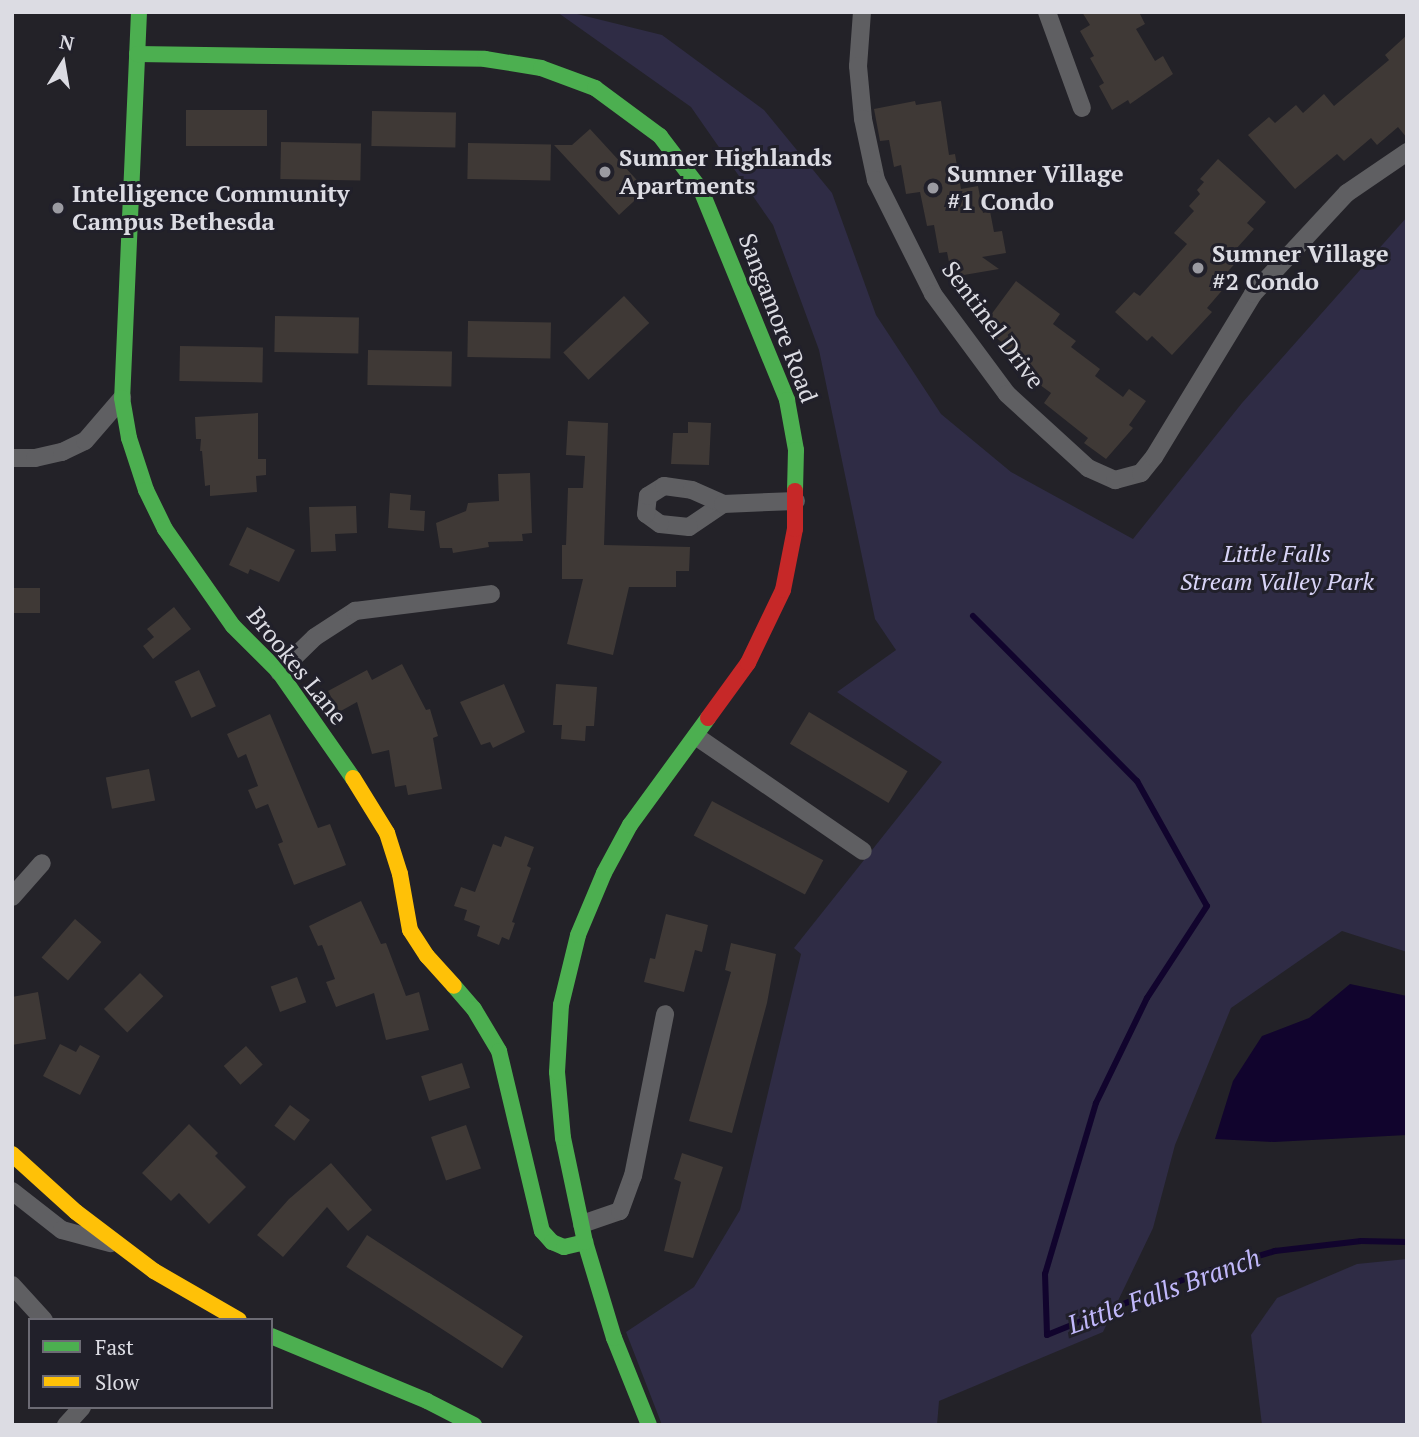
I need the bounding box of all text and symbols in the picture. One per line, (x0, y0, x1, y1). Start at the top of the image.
north arrow (28, 28, 98, 98)
text: N (58, 28, 77, 56)
place label: Sumner Highlands Apartments (619, 144, 832, 200)
place label: Sumner Village #1 Condo (947, 160, 1124, 216)
marker: Sumner Highlands Apartments (597, 164, 613, 180)
place label: Intelligence Community Campus Bethesda (72, 180, 349, 236)
marker: Sumner Village #1 Condo (925, 180, 941, 196)
marker: Intelligence Community Campus Bethesda (50, 200, 66, 216)
street label: Sangamore Road (733, 229, 823, 407)
place label: Sumner Village #2 Condo (1212, 240, 1389, 296)
street label: Sentinel Drive (936, 256, 1050, 394)
marker: Sumner Village #2 Condo (1190, 260, 1206, 276)
park label: Little Falls Stream Valley Park (1180, 540, 1374, 596)
street label: Brookes Lane (241, 602, 353, 730)
water label: Little Falls Branch (1063, 1242, 1265, 1340)
legend (28, 1318, 273, 1409)
text: Fast (95, 1333, 134, 1361)
text: Slow (95, 1368, 139, 1396)

